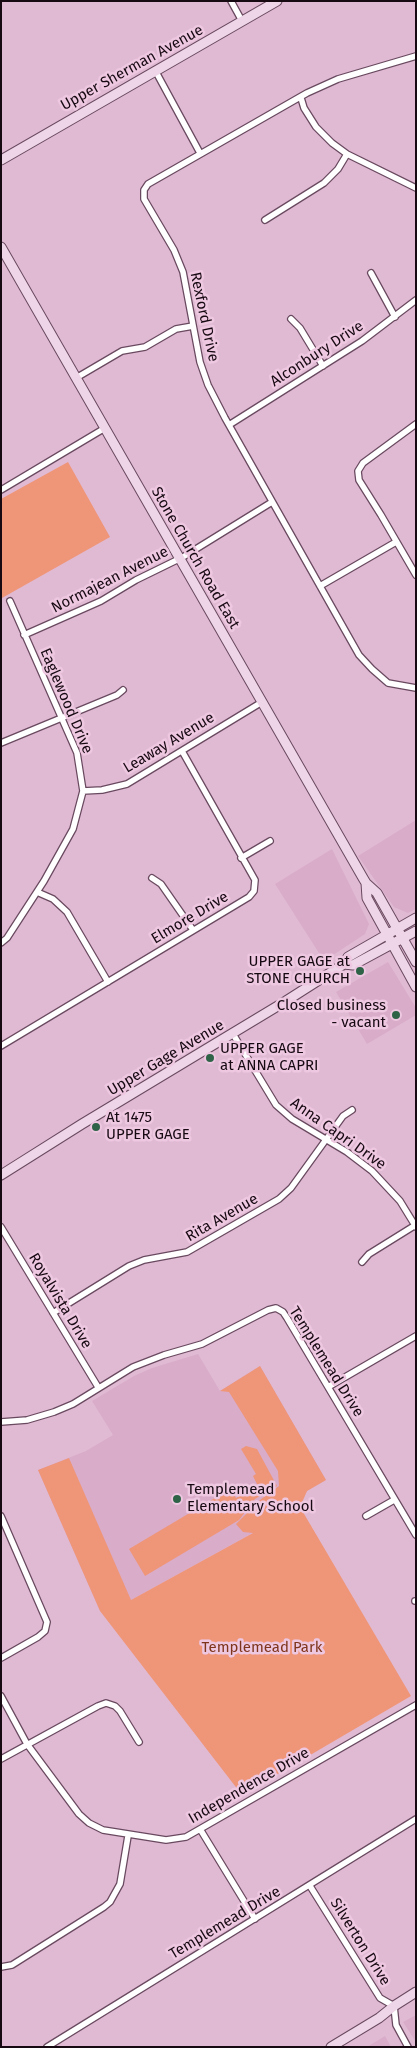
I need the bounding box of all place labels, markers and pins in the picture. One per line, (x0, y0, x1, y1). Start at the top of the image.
place label: UPPER GAGE at STONE CHURCH (246, 953, 350, 988)
marker: UPPER GAGE at STONE CHURCH (354, 965, 366, 977)
place label: Closed business - vacant (277, 997, 386, 1032)
marker: Closed business - vacant (390, 1009, 402, 1021)
place label: UPPER GAGE at ANNA CAPRI (220, 1040, 318, 1075)
marker: UPPER GAGE at ANNA CAPRI (204, 1052, 216, 1064)
place label: At 1475 UPPER GAGE (106, 1109, 190, 1144)
marker: At 1475 UPPER GAGE (90, 1121, 102, 1133)
place label: Templemead Elementary School (187, 1481, 314, 1516)
marker: Templemead Elementary School (171, 1493, 183, 1505)

